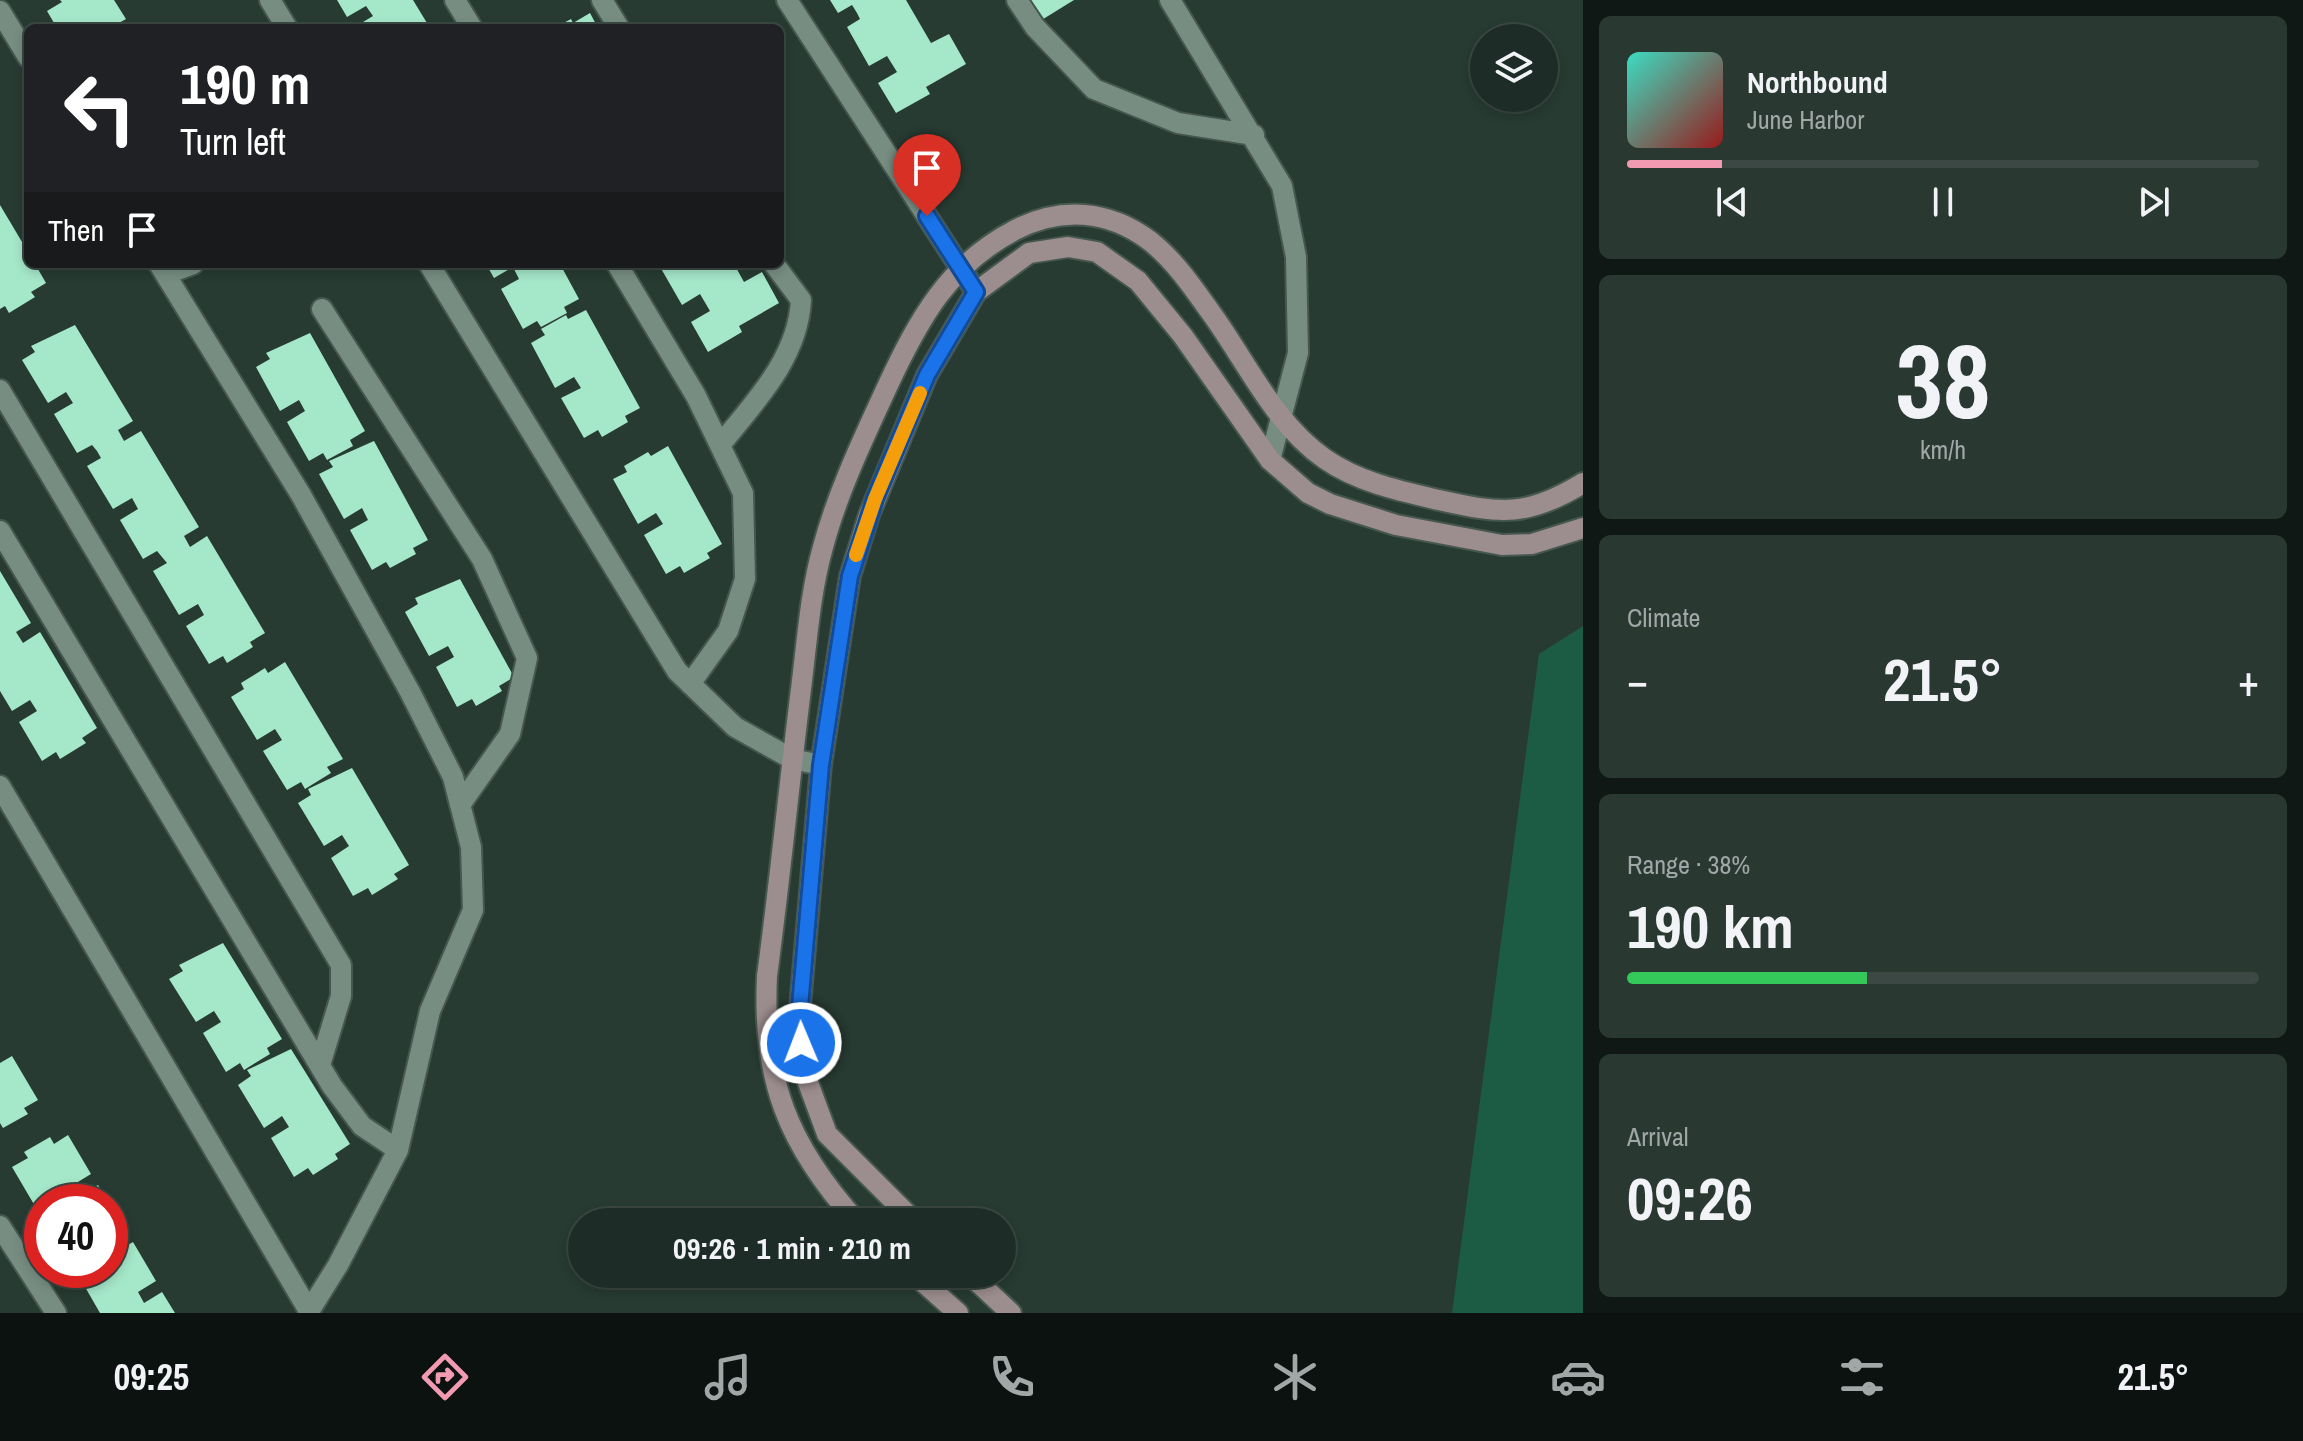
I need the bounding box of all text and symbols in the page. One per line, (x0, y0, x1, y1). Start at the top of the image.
map controls (1470, 24, 1558, 112)
button: layers (1470, 24, 1558, 112)
text: 190 m (180, 46, 310, 121)
icon: left (48, 56, 152, 160)
text: Northbound (1747, 62, 1888, 102)
text: June Harbor (1747, 102, 1864, 137)
text: Turn left (180, 118, 286, 166)
pin (893, 134, 961, 216)
icon: arrive (905, 146, 949, 190)
icon: previous (1710, 180, 1754, 224)
icon: pause (1921, 180, 1965, 224)
icon: next (2132, 180, 2176, 224)
icon: arrive (120, 208, 164, 252)
text: Then (48, 210, 104, 250)
text: 38 (1896, 310, 1990, 450)
text: km/h (1920, 432, 1966, 467)
text: Climate (1627, 600, 1700, 635)
text: 21.5° (1883, 639, 2003, 720)
text: − (1627, 650, 1648, 710)
text: + (2238, 650, 2259, 710)
text: Range · 38% (1627, 847, 1750, 882)
text: 190 km (1627, 886, 1794, 967)
position arrow (759, 1001, 843, 1085)
text: Arrival (1627, 1119, 1689, 1154)
text: 09:26 (1627, 1158, 1753, 1239)
speed limit sign: 40 (24, 1184, 128, 1288)
text: 09:26 · 1 min · 210 m (673, 1228, 911, 1268)
icon: directions (417, 1349, 473, 1405)
icon: music (700, 1349, 756, 1405)
icon: phone (984, 1349, 1040, 1405)
icon: climate (1267, 1349, 1323, 1405)
icon: car (1550, 1349, 1606, 1405)
icon: filters (1834, 1349, 1890, 1405)
text: 09:25 (114, 1353, 189, 1401)
text: 21.5° (2117, 1353, 2189, 1401)

